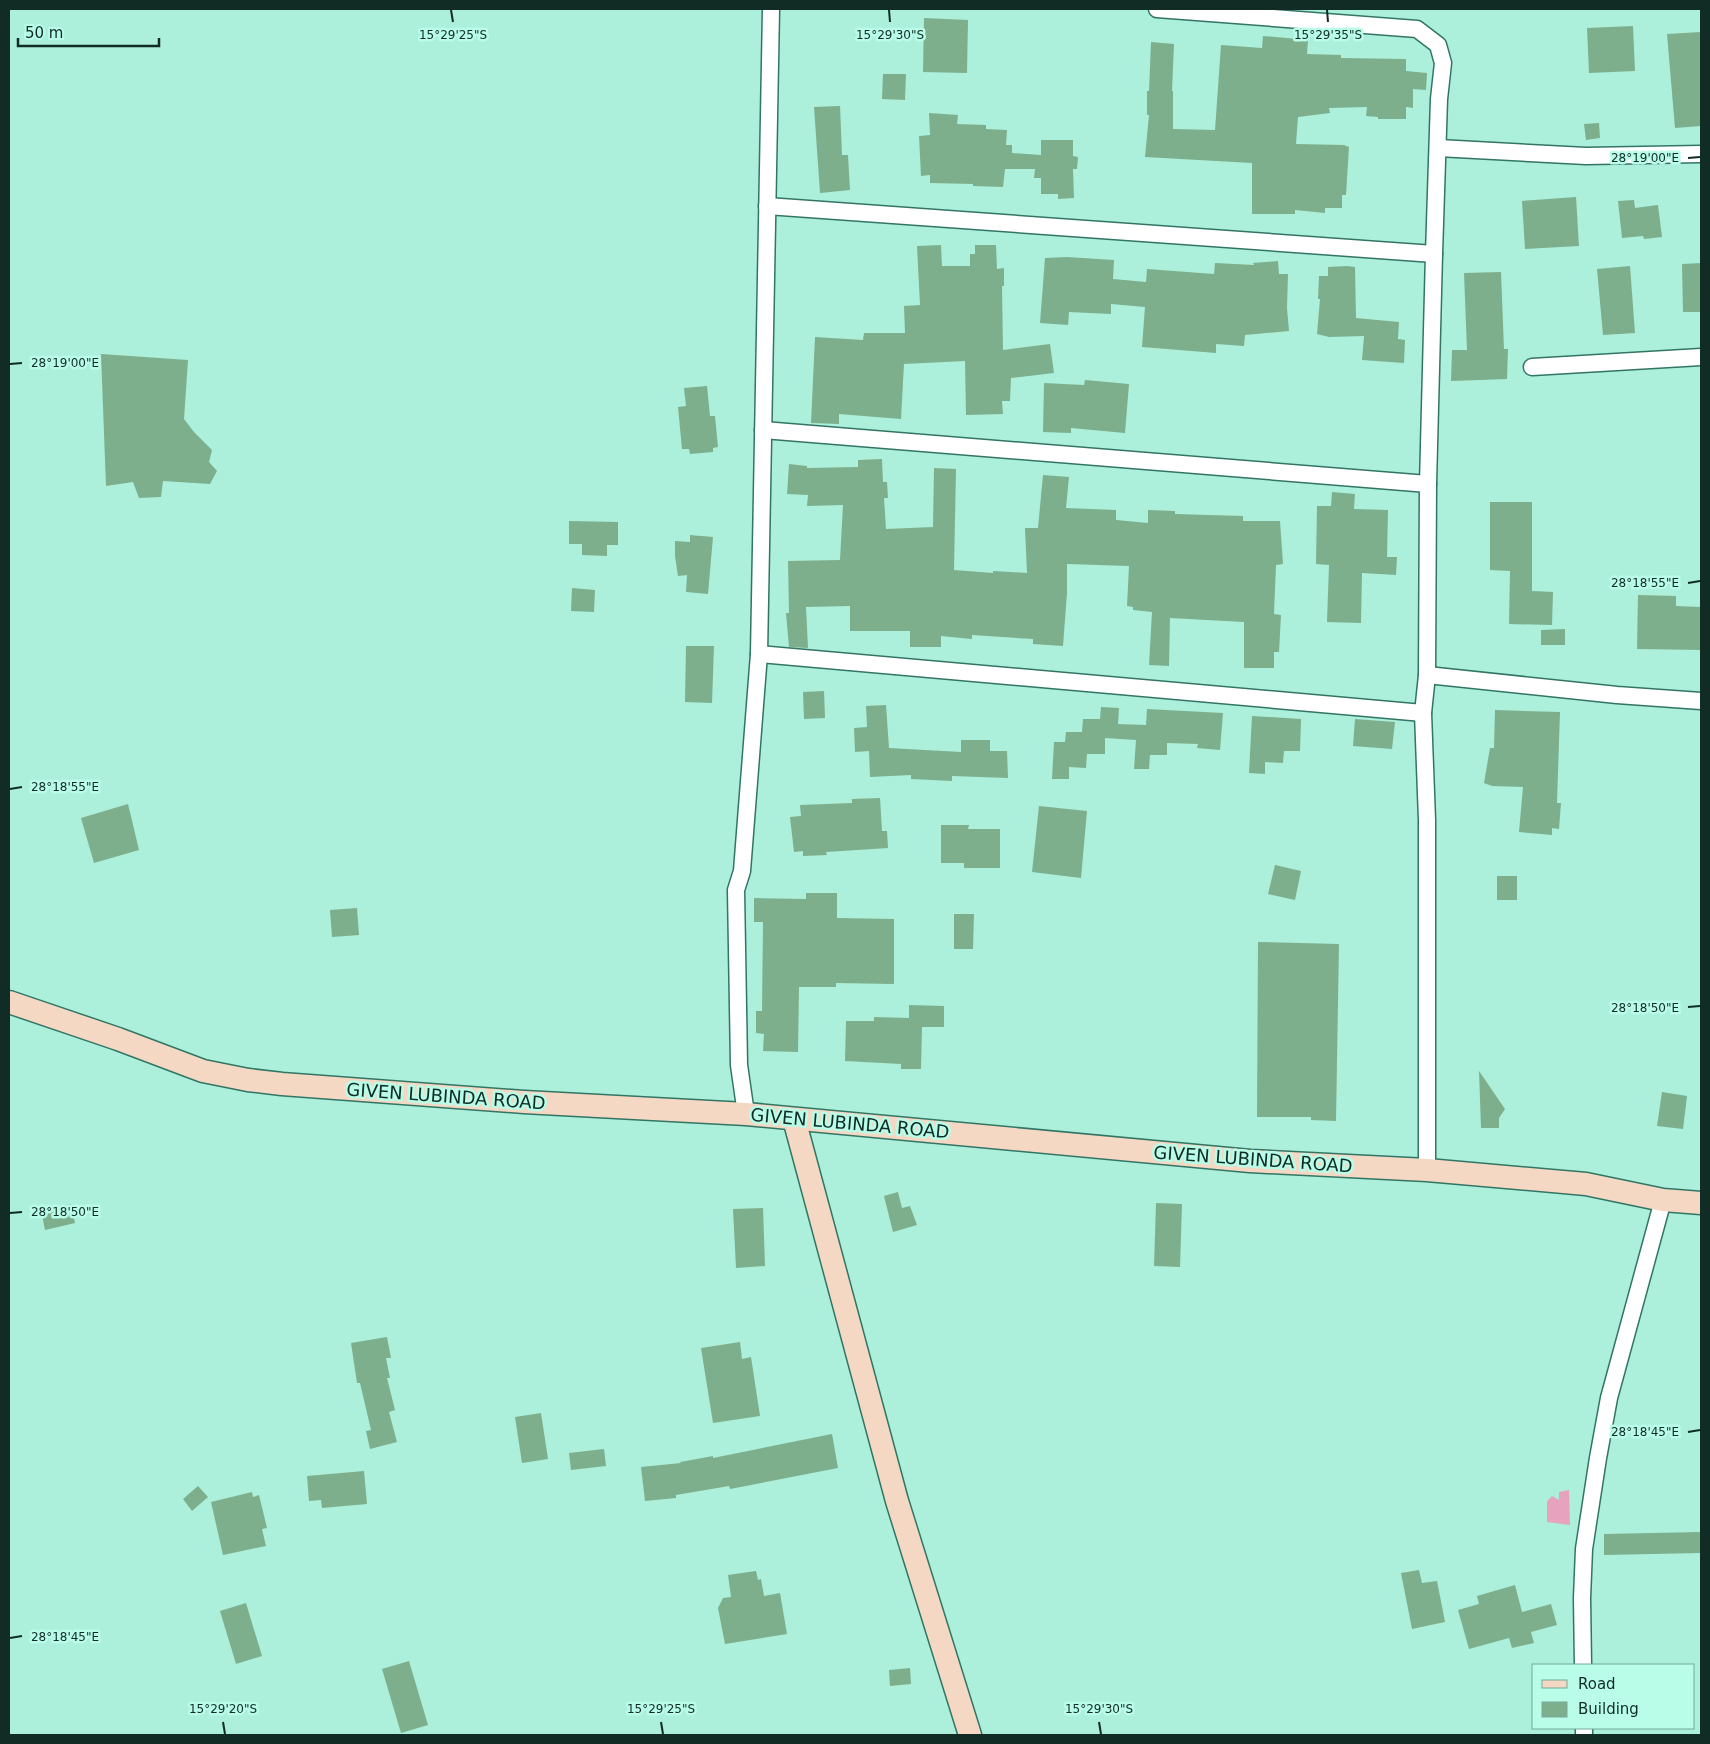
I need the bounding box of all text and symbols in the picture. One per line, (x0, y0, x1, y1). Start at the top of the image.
scale bar (18, 15, 159, 47)
text: 50 m (25, 24, 63, 42)
text: 15°29'25"S (419, 28, 487, 42)
text: 15°29'30"S (856, 28, 924, 42)
text: 15°29'35"S (1294, 28, 1362, 42)
text: 28°19'00"E (1611, 151, 1679, 165)
text: 28°19'00"E (31, 356, 99, 370)
text: 28°18'55"E (1611, 576, 1679, 590)
text: 28°18'55"E (31, 780, 99, 794)
text: 28°18'50"E (1611, 1001, 1679, 1015)
street label: GIVEN LUBINDA ROAD (346, 1079, 546, 1113)
street label: GIVEN LUBINDA ROAD (750, 1104, 950, 1142)
street label: GIVEN LUBINDA ROAD (1153, 1142, 1353, 1176)
text: 28°18'50"E (31, 1205, 99, 1219)
text: 28°18'45"E (1611, 1425, 1679, 1439)
text: 28°18'45"E (31, 1630, 99, 1644)
legend (1532, 1664, 1695, 1729)
text: Road (1578, 1675, 1616, 1693)
text: Building (1578, 1700, 1639, 1718)
text: 15°29'20"S (189, 1702, 257, 1716)
text: 15°29'25"S (627, 1702, 695, 1716)
text: 15°29'30"S (1065, 1702, 1133, 1716)

